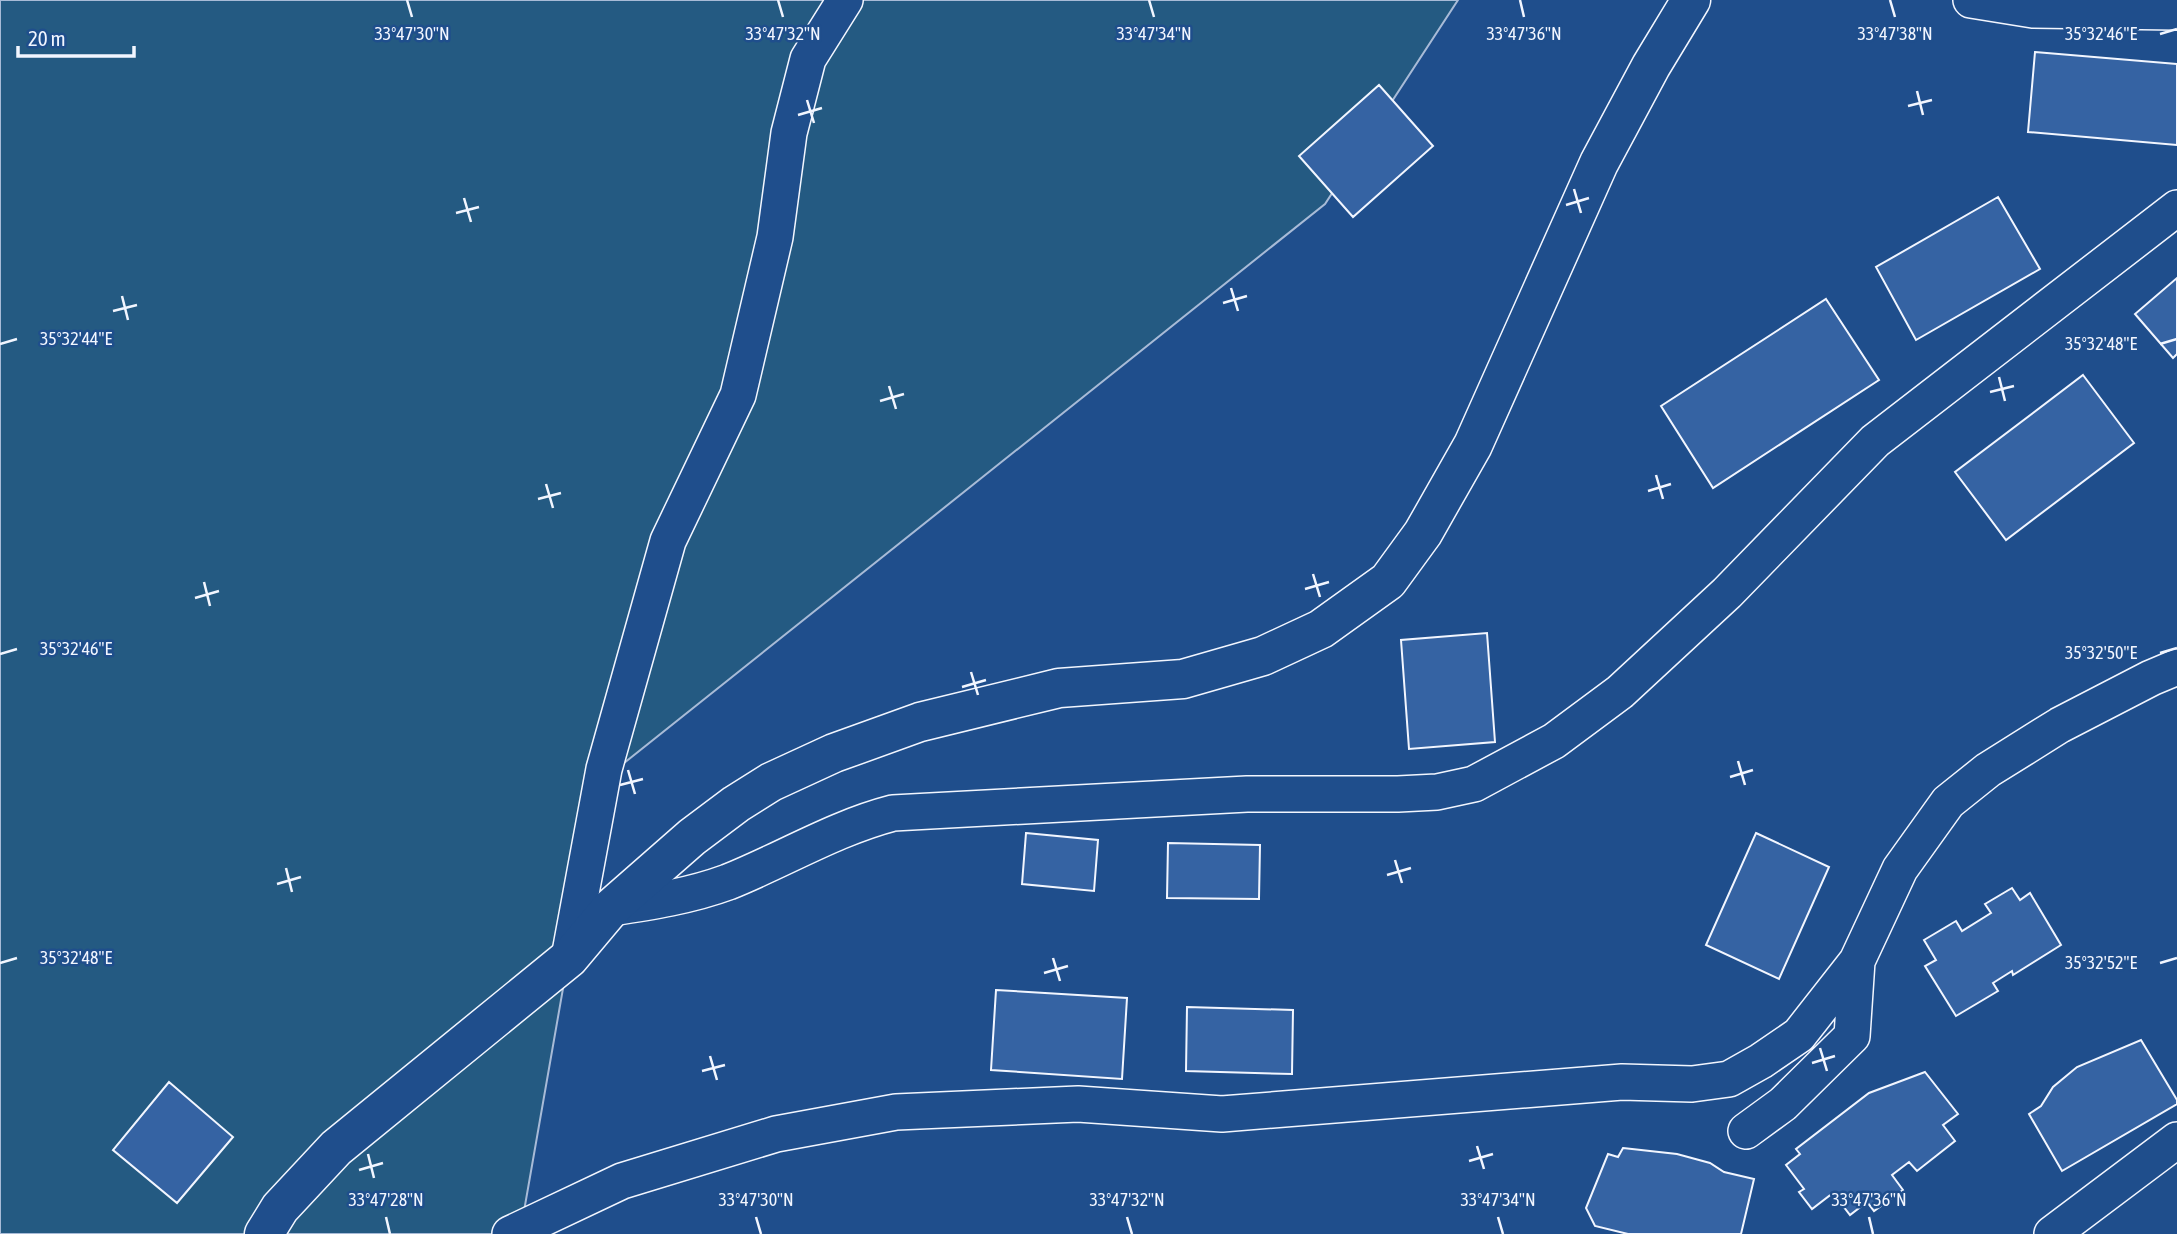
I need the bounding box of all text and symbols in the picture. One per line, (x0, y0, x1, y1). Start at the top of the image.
scale bar (18, 14, 133, 58)
text: 33°47'30"N (374, 23, 450, 44)
text: 33°47'32"N (745, 23, 821, 44)
text: 33°47'34"N (1116, 23, 1192, 44)
text: 33°47'36"N (1486, 23, 1562, 44)
text: 33°47'38"N (1857, 23, 1933, 44)
text: 35°32'46"E (2065, 23, 2137, 44)
text: 20 m (28, 26, 66, 50)
text: 35°32'44"E (40, 328, 112, 349)
text: 35°32'48"E (2065, 333, 2137, 354)
text: 35°32'46"E (40, 638, 112, 659)
text: 35°32'50"E (2065, 642, 2137, 663)
text: 35°32'48"E (40, 947, 112, 968)
text: 35°32'52"E (2065, 952, 2137, 973)
text: 33°47'28"N (348, 1189, 424, 1210)
text: 33°47'30"N (718, 1189, 794, 1210)
text: 33°47'32"N (1089, 1189, 1165, 1210)
text: 33°47'34"N (1460, 1189, 1536, 1210)
text: 33°47'36"N (1831, 1189, 1907, 1210)

